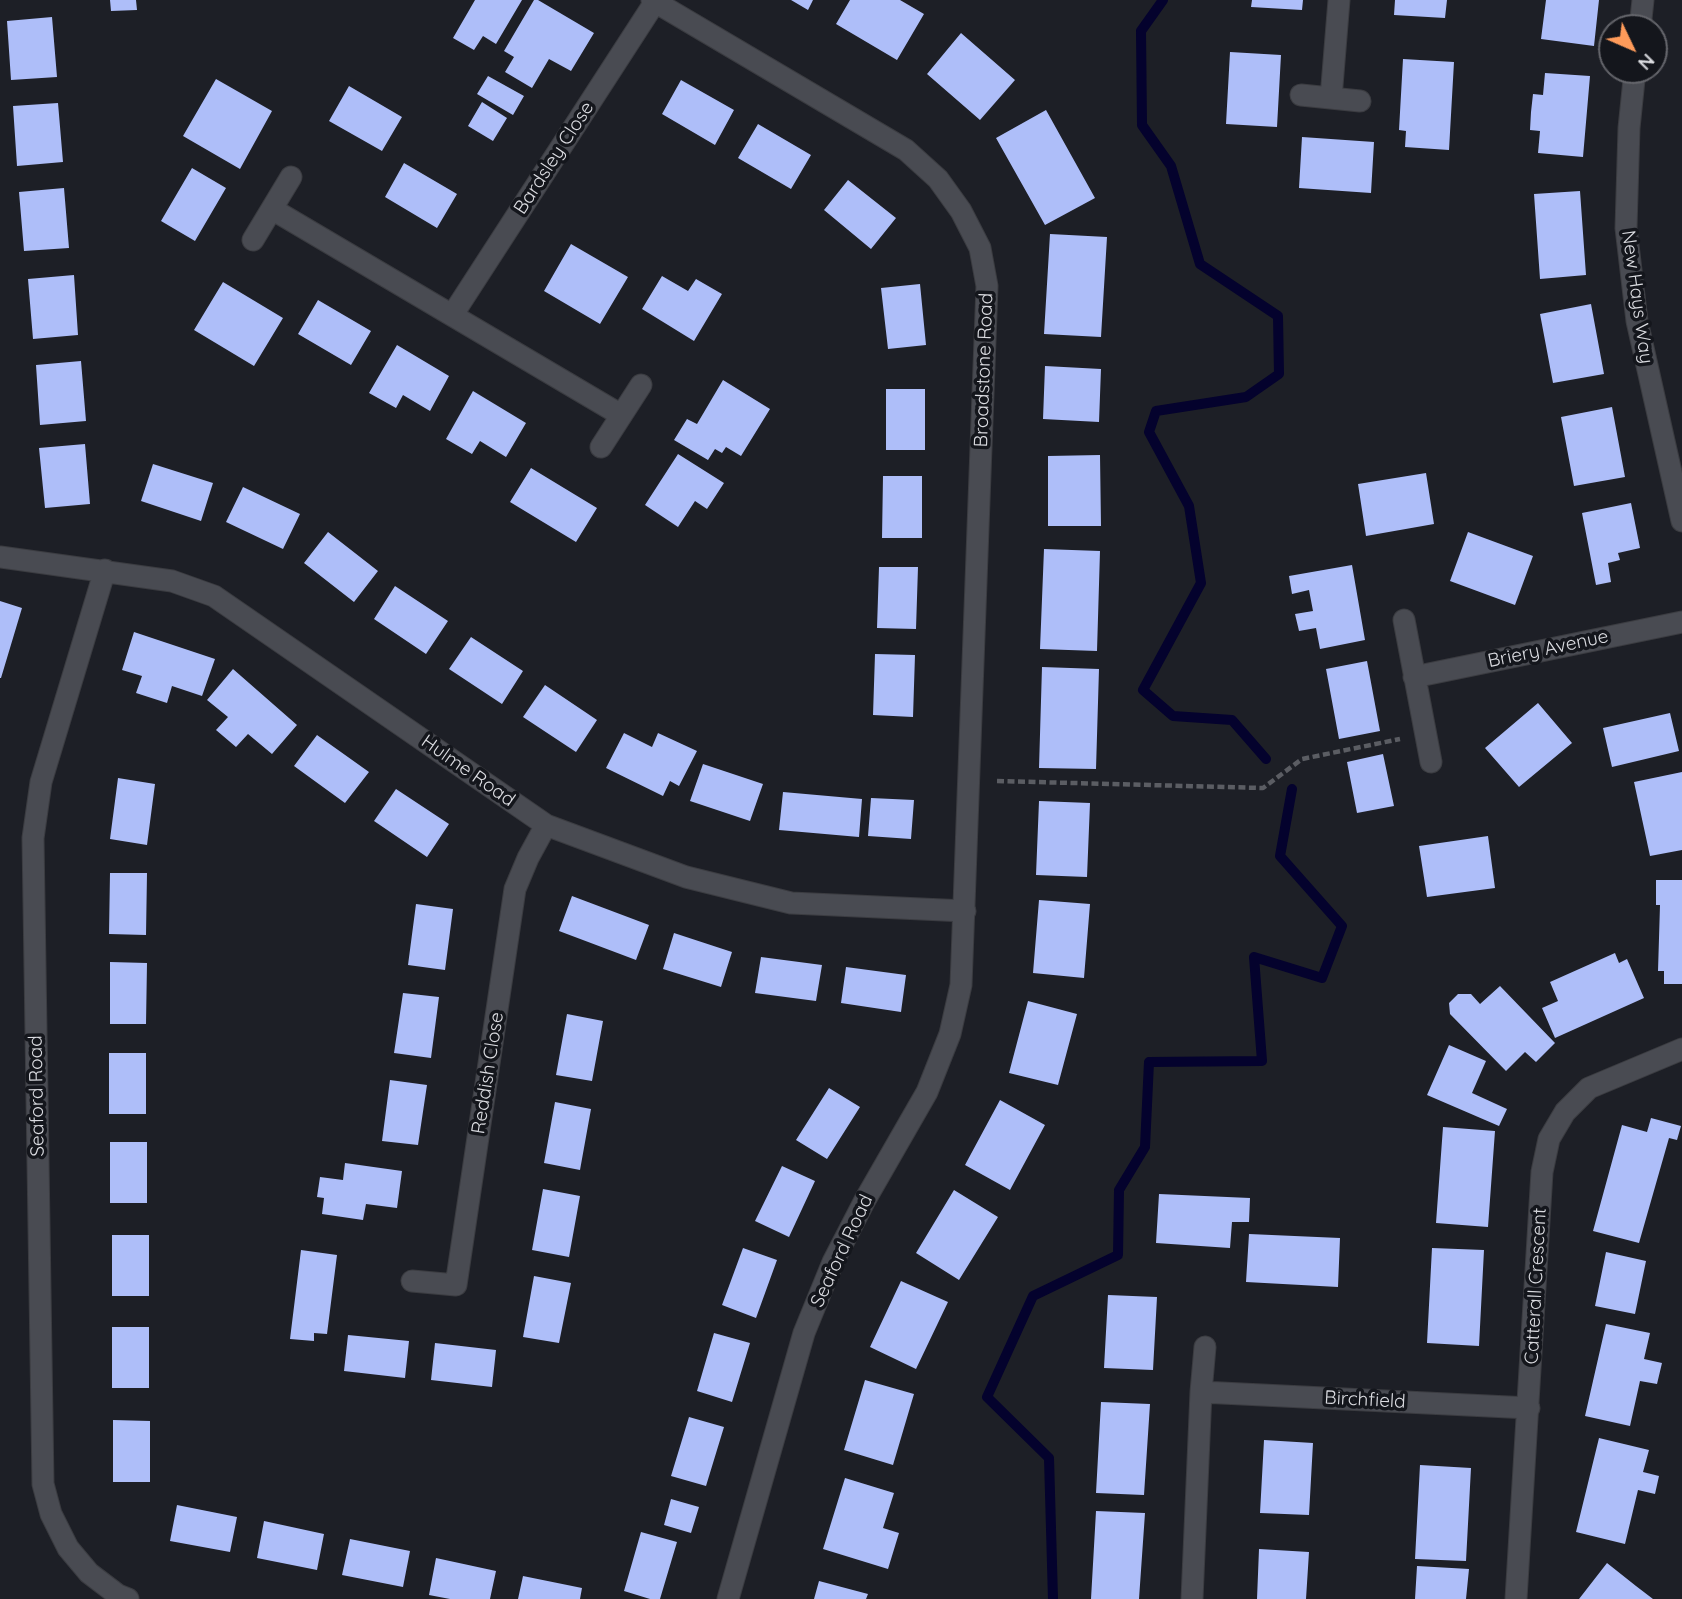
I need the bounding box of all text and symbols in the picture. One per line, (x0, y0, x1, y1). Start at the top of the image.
north arrow (1598, 14, 1668, 84)
text: N (1633, 49, 1660, 76)
street label: Bardsley Close (509, 97, 599, 219)
street label: New Hays Way (1616, 229, 1658, 365)
street label: Broadstone Road (970, 292, 998, 448)
street label: Briery Avenue (1486, 625, 1610, 673)
street label: Hulme Road (417, 730, 519, 812)
street label: Reddish Close (467, 1010, 509, 1136)
street label: Seaford Road (25, 1035, 49, 1157)
street label: Seaford Road (806, 1191, 878, 1311)
street label: Catterall Crescent (1521, 1207, 1551, 1365)
street label: Birchfield (1324, 1386, 1406, 1414)

